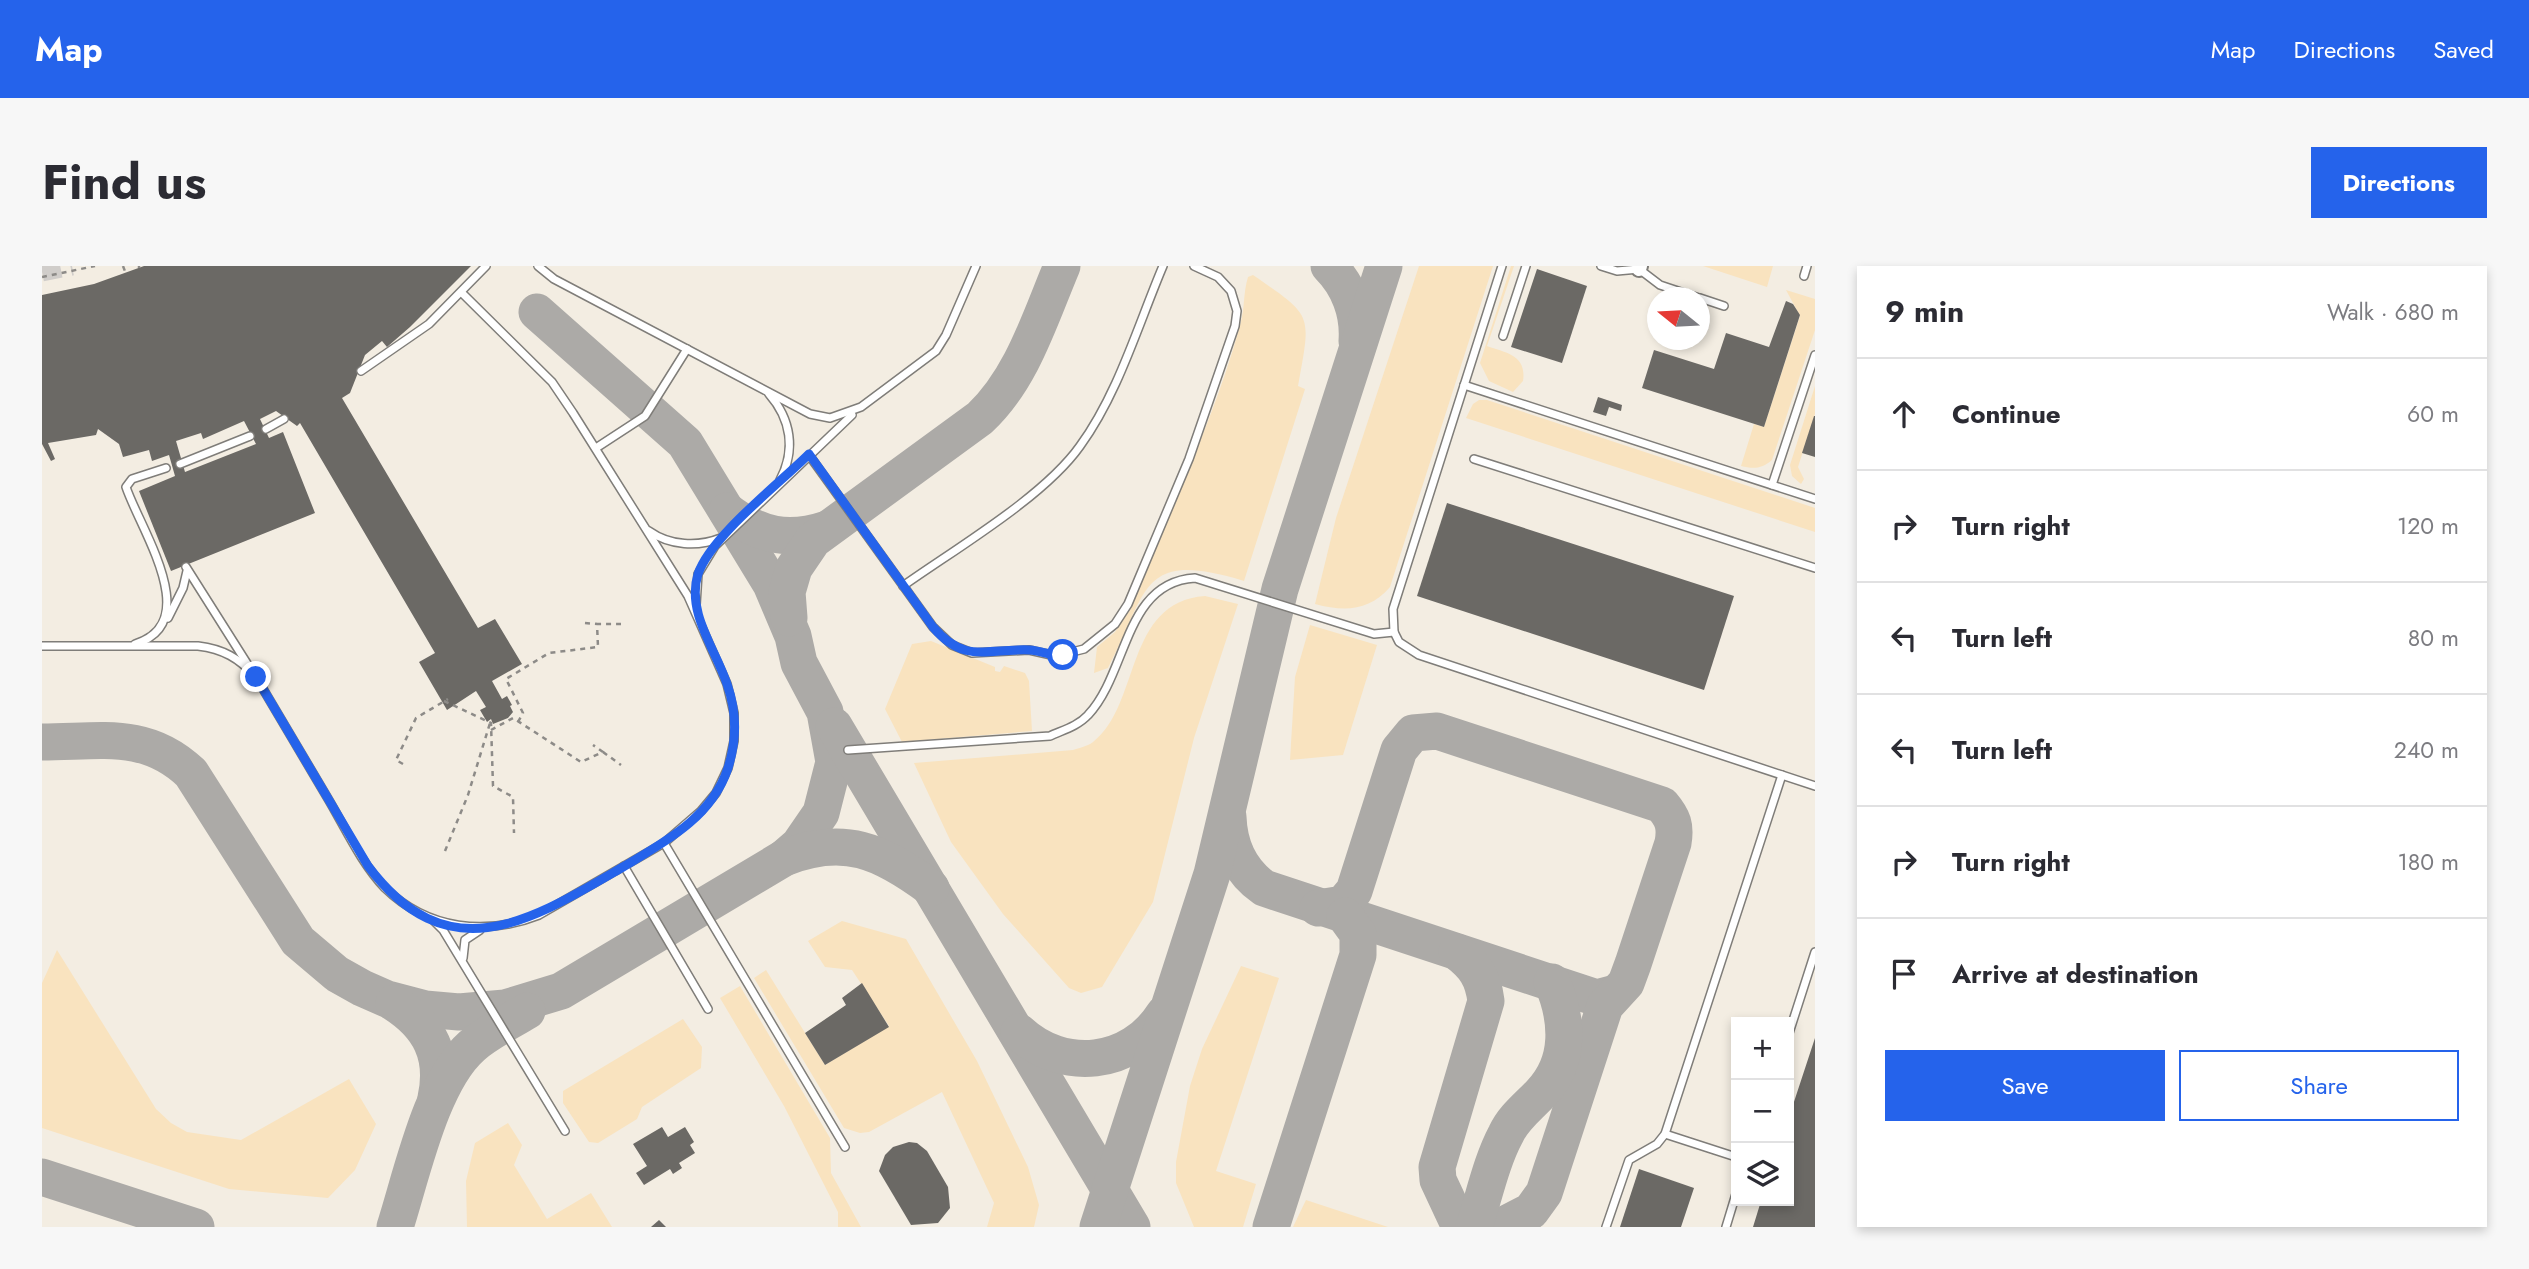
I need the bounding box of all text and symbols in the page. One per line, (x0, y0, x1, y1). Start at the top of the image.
text: Map (35, 26, 103, 73)
text: Map (2211, 32, 2256, 67)
text: Directions (2294, 32, 2395, 67)
text: Saved (2433, 32, 2494, 67)
text: Find us (42, 147, 206, 217)
button: Directions (2311, 147, 2487, 218)
north arrow (1647, 287, 1710, 350)
text: 9 min (1885, 290, 1964, 333)
text: Walk · 680 m (2327, 295, 2459, 329)
icon: ahead (1885, 395, 1923, 433)
text: Continue (1952, 395, 2061, 433)
text: 60 m (2407, 397, 2459, 431)
icon: right (1885, 507, 1923, 545)
text: Turn right (1952, 507, 2070, 545)
text: 120 m (2397, 509, 2459, 543)
icon: left (1885, 619, 1923, 657)
text: Turn left (1952, 619, 2052, 657)
text: 80 m (2408, 621, 2459, 655)
route start (1047, 639, 1078, 670)
route end (240, 661, 271, 692)
icon: left (1885, 731, 1923, 769)
text: Turn left (1952, 731, 2052, 769)
text: 240 m (2394, 733, 2459, 767)
icon: right (1885, 843, 1923, 881)
text: Turn right (1952, 843, 2070, 881)
text: 180 m (2397, 845, 2459, 879)
icon: arrive (1885, 955, 1923, 993)
text: Arrive at destination (1952, 955, 2199, 993)
map controls (1731, 1017, 1794, 1206)
button: + (1731, 1017, 1794, 1080)
button: Save (1885, 1050, 2165, 1121)
button: Share (2179, 1050, 2459, 1121)
button: − (1731, 1080, 1794, 1143)
button: layers (1731, 1143, 1794, 1206)

